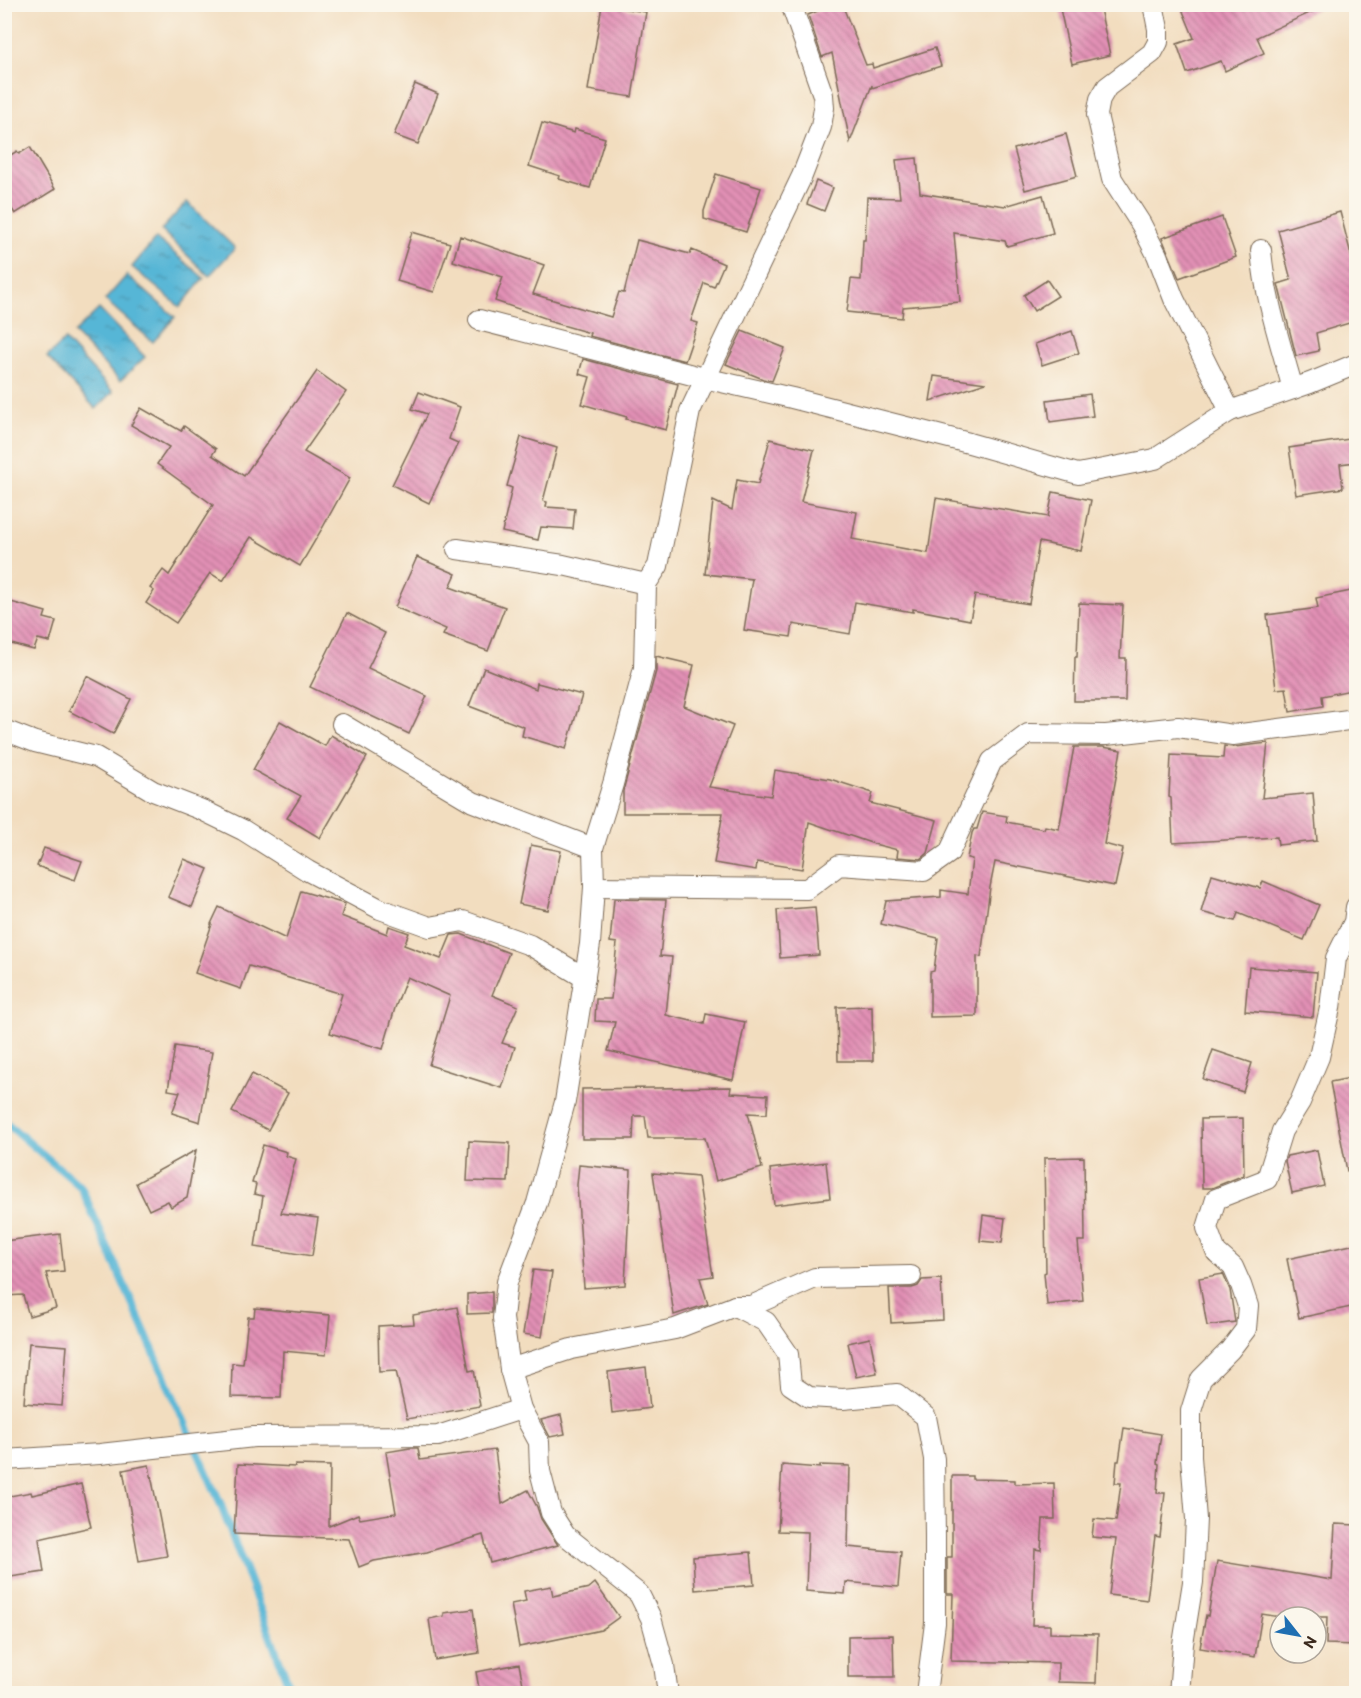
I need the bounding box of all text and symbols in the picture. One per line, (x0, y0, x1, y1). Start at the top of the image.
north arrow (1268, 1605, 1328, 1665)
text: N (1300, 1633, 1321, 1652)

